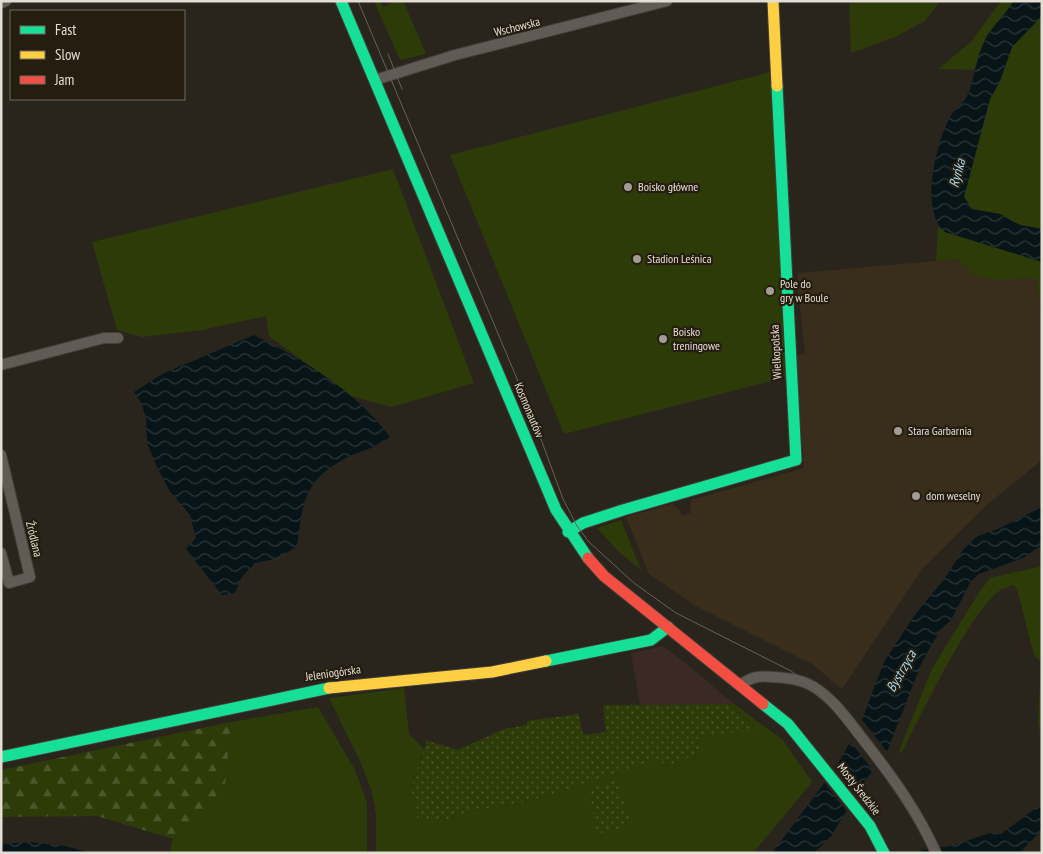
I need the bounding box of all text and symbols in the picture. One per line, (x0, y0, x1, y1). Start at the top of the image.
legend (10, 10, 185, 100)
street label: Wschowska (492, 14, 542, 39)
text: Fast (55, 20, 76, 39)
text: Slow (55, 45, 80, 64)
text: Jam (54, 70, 74, 89)
water label: Ryńka (945, 155, 970, 189)
place label: Boisko główne (638, 179, 698, 194)
marker: Boisko główne (622, 181, 634, 193)
place label: Stadion Leśnica (647, 251, 712, 266)
marker: Stadion Leśnica (631, 253, 643, 265)
place label: Pole do gry w Boule (780, 276, 828, 305)
marker: Pole do gry w Boule (764, 285, 776, 297)
place label: Boisko treningowe (673, 324, 720, 353)
street label: Wielkopolska (767, 324, 784, 380)
marker: Boisko treningowe (657, 333, 669, 345)
street label: Kosmonautów (511, 380, 548, 440)
place label: Stara Garbarnia (908, 423, 972, 438)
marker: Stara Garbarnia (892, 425, 904, 437)
place label: dom weselny (926, 488, 981, 503)
marker: dom weselny (910, 490, 922, 502)
street label: Źródlana (23, 519, 46, 559)
water label: Bystrzyca (882, 646, 921, 695)
street label: Jeleniogórska (303, 661, 362, 684)
street label: Mosty Średzkie (834, 760, 884, 818)

